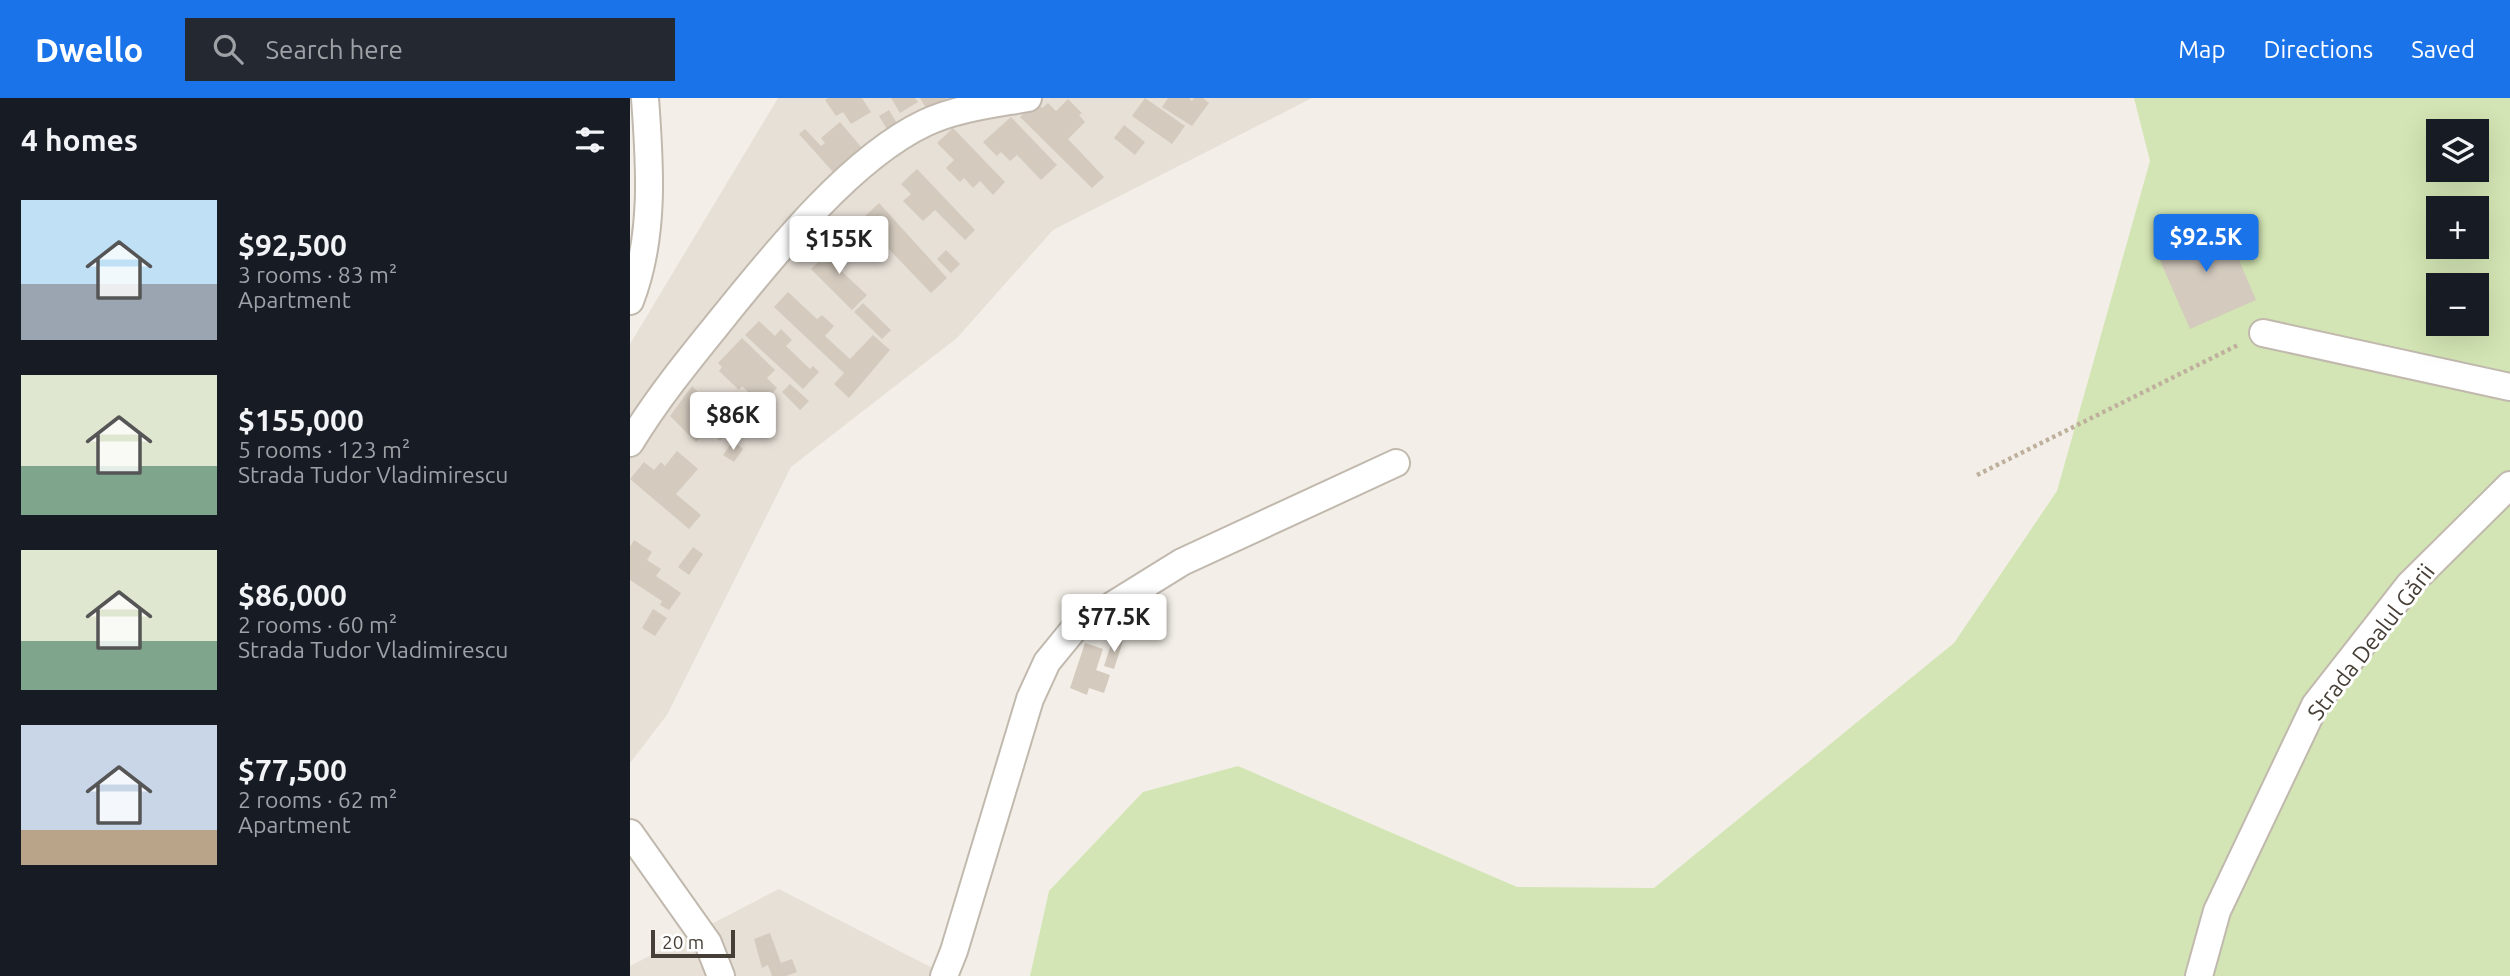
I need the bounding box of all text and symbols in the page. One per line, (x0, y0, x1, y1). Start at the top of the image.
search box (185, 18, 675, 81)
icon: search (209, 30, 247, 68)
text: Dwello (35, 31, 143, 68)
text: Search here (265, 35, 403, 64)
text: Map (2178, 36, 2225, 63)
text: Directions (2263, 36, 2373, 63)
text: Saved (2411, 36, 2475, 63)
map controls (2426, 119, 2489, 336)
button: layers (2426, 119, 2489, 182)
icon: filters (571, 121, 609, 159)
text: 4 homes (21, 123, 138, 157)
button: + (2426, 196, 2489, 259)
pin: $92.5K (2149, 214, 2263, 274)
pin: $155K (790, 216, 888, 276)
text: $92.5K (2170, 224, 2242, 249)
text: $155K (805, 226, 873, 251)
icon: home (77, 228, 161, 312)
text: $92,500 (238, 228, 347, 262)
text: 3 rooms · 83 m² (238, 262, 397, 287)
button: − (2426, 273, 2489, 336)
text: Apartment (238, 287, 351, 312)
pin: $86K (692, 392, 774, 452)
text: $86K (706, 402, 760, 427)
icon: home (77, 403, 161, 487)
text: $155,000 (238, 403, 364, 437)
text: 5 rooms · 123 m² (238, 437, 410, 462)
text: Strada Tudor Vladimirescu (238, 462, 509, 487)
street label: Strada Dealul Gării (2302, 559, 2439, 724)
icon: home (77, 578, 161, 662)
text: $86,000 (238, 578, 347, 612)
pin: $77.5K (1057, 594, 1171, 654)
text: $77.5K (1078, 604, 1150, 629)
text: 2 rooms · 60 m² (238, 612, 397, 637)
text: Strada Tudor Vladimirescu (238, 637, 509, 662)
icon: home (77, 753, 161, 837)
text: $77,500 (238, 753, 347, 787)
text: 2 rooms · 62 m² (238, 787, 397, 812)
text: Apartment (238, 812, 351, 837)
scale bar (651, 927, 735, 959)
text: 20 m (662, 931, 704, 953)

